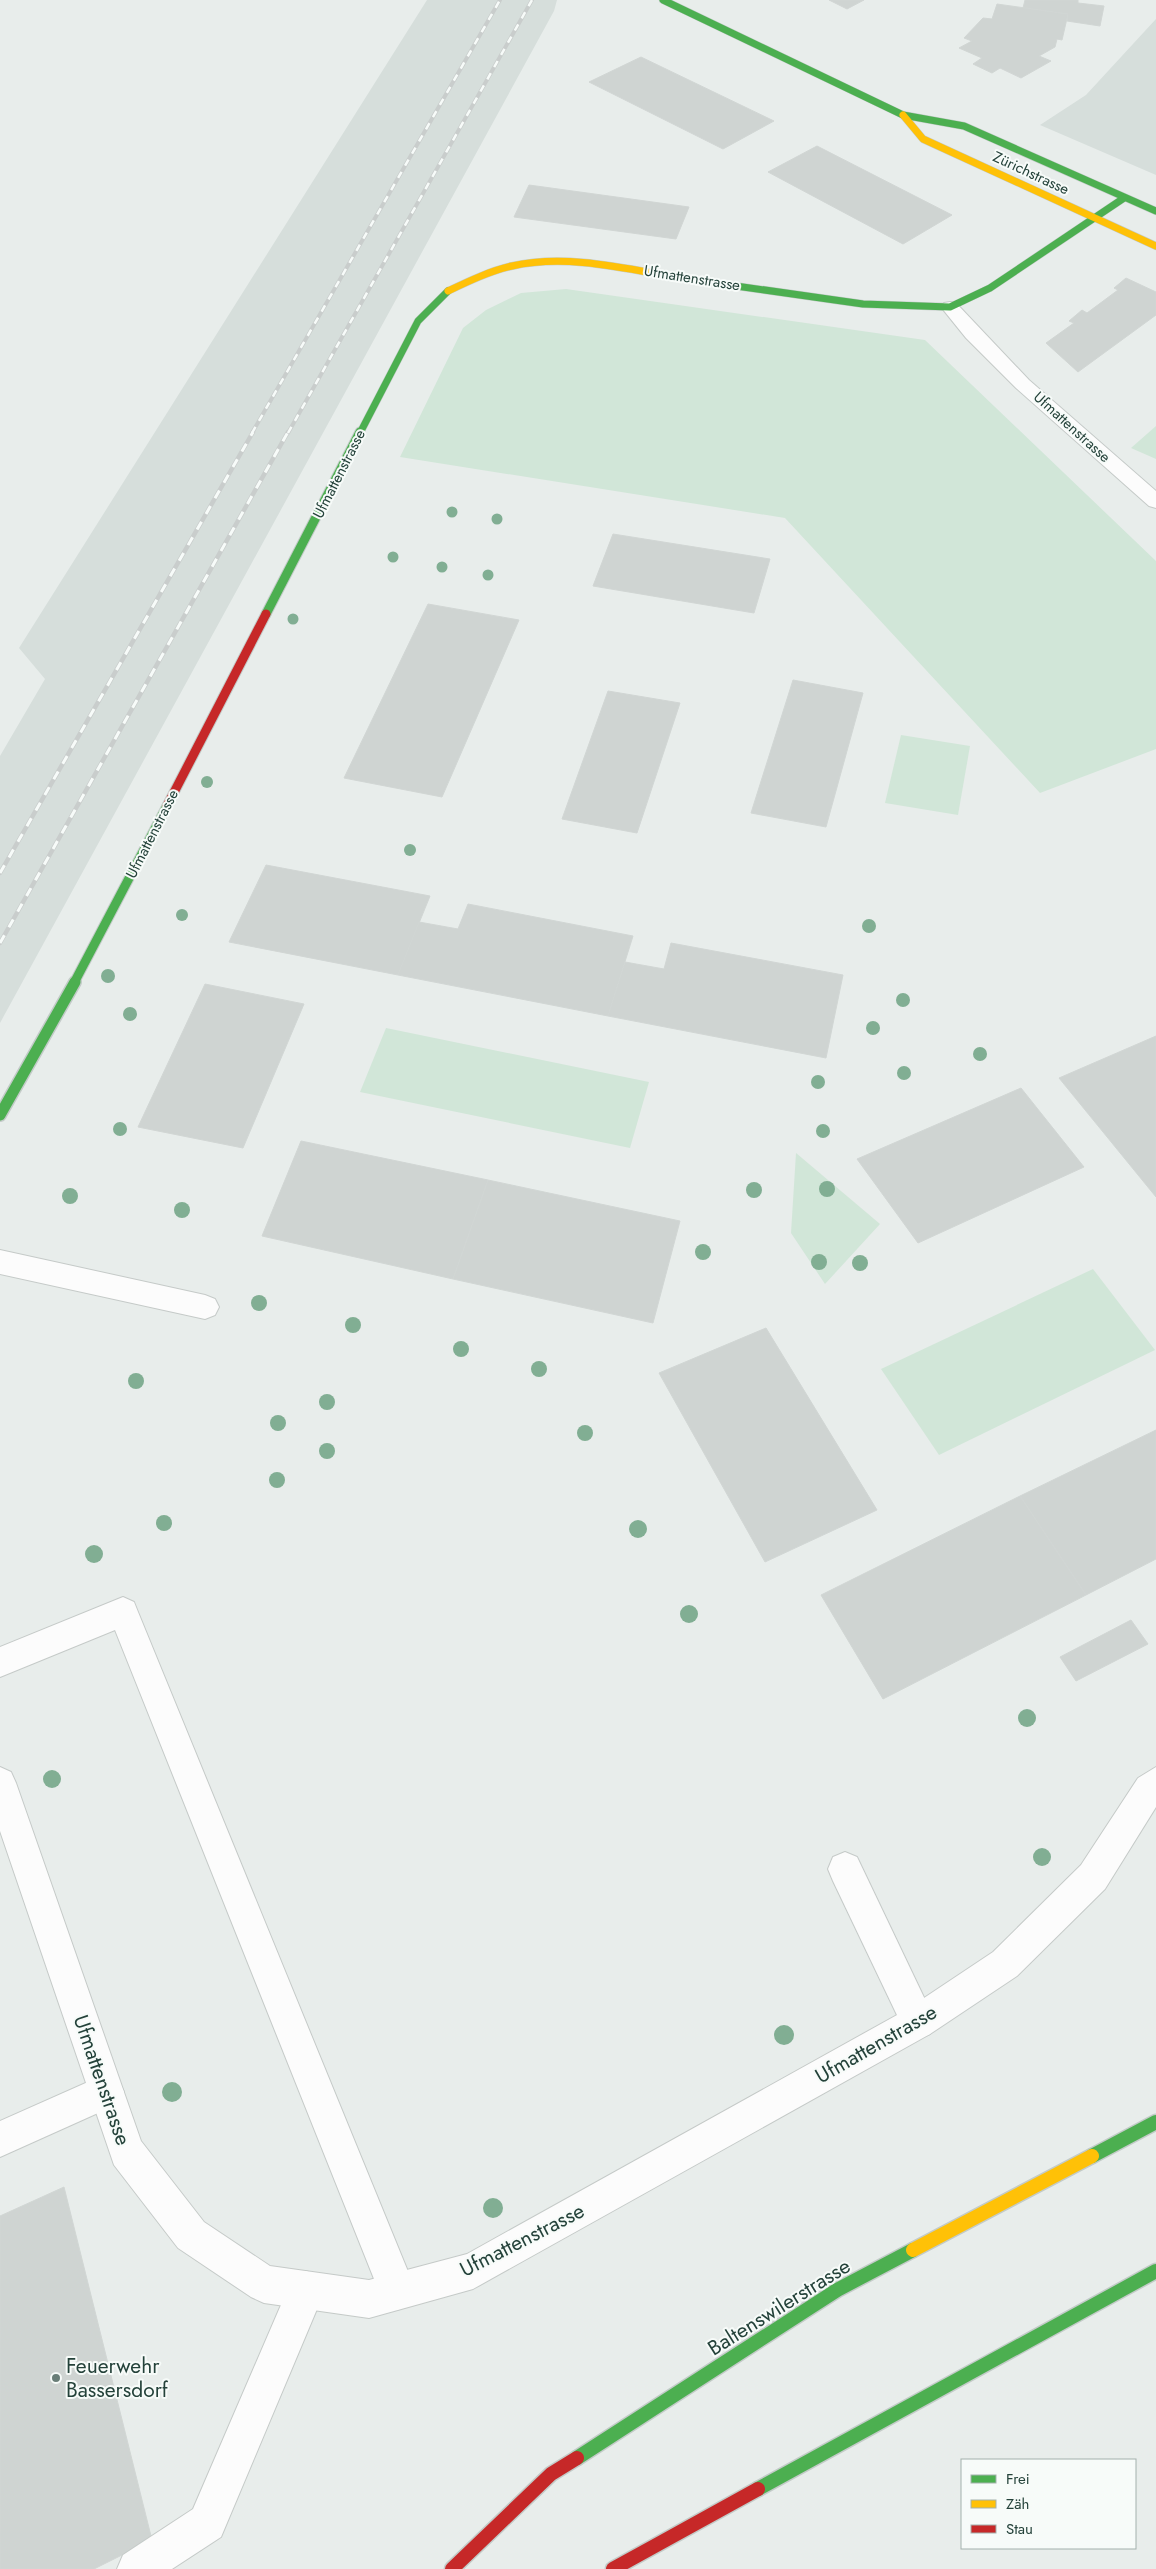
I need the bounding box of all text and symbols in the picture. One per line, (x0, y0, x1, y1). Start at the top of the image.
street label: Zürichstrasse (989, 146, 1073, 200)
street label: Ufmattenstrasse (642, 260, 742, 297)
street label: Ufmattenstrasse (1029, 386, 1116, 468)
street label: Ufmattenstrasse (307, 425, 371, 522)
street label: Ufmattenstrasse (120, 785, 184, 882)
street label: Ufmattenstrasse (810, 1997, 943, 2091)
street label: Ufmattenstrasse (66, 2011, 138, 2149)
street label: Ufmattenstrasse (455, 2196, 590, 2284)
street label: Baltenswilerstrasse (702, 2251, 856, 2363)
place label: Feuerwehr Bassersdorf (66, 2351, 169, 2405)
marker: Feuerwehr Bassersdorf (50, 2372, 62, 2384)
legend (961, 2459, 1136, 2549)
text: Frei (1006, 2468, 1030, 2490)
text: Zäh (1006, 2493, 1029, 2515)
text: Stau (1006, 2518, 1033, 2540)

